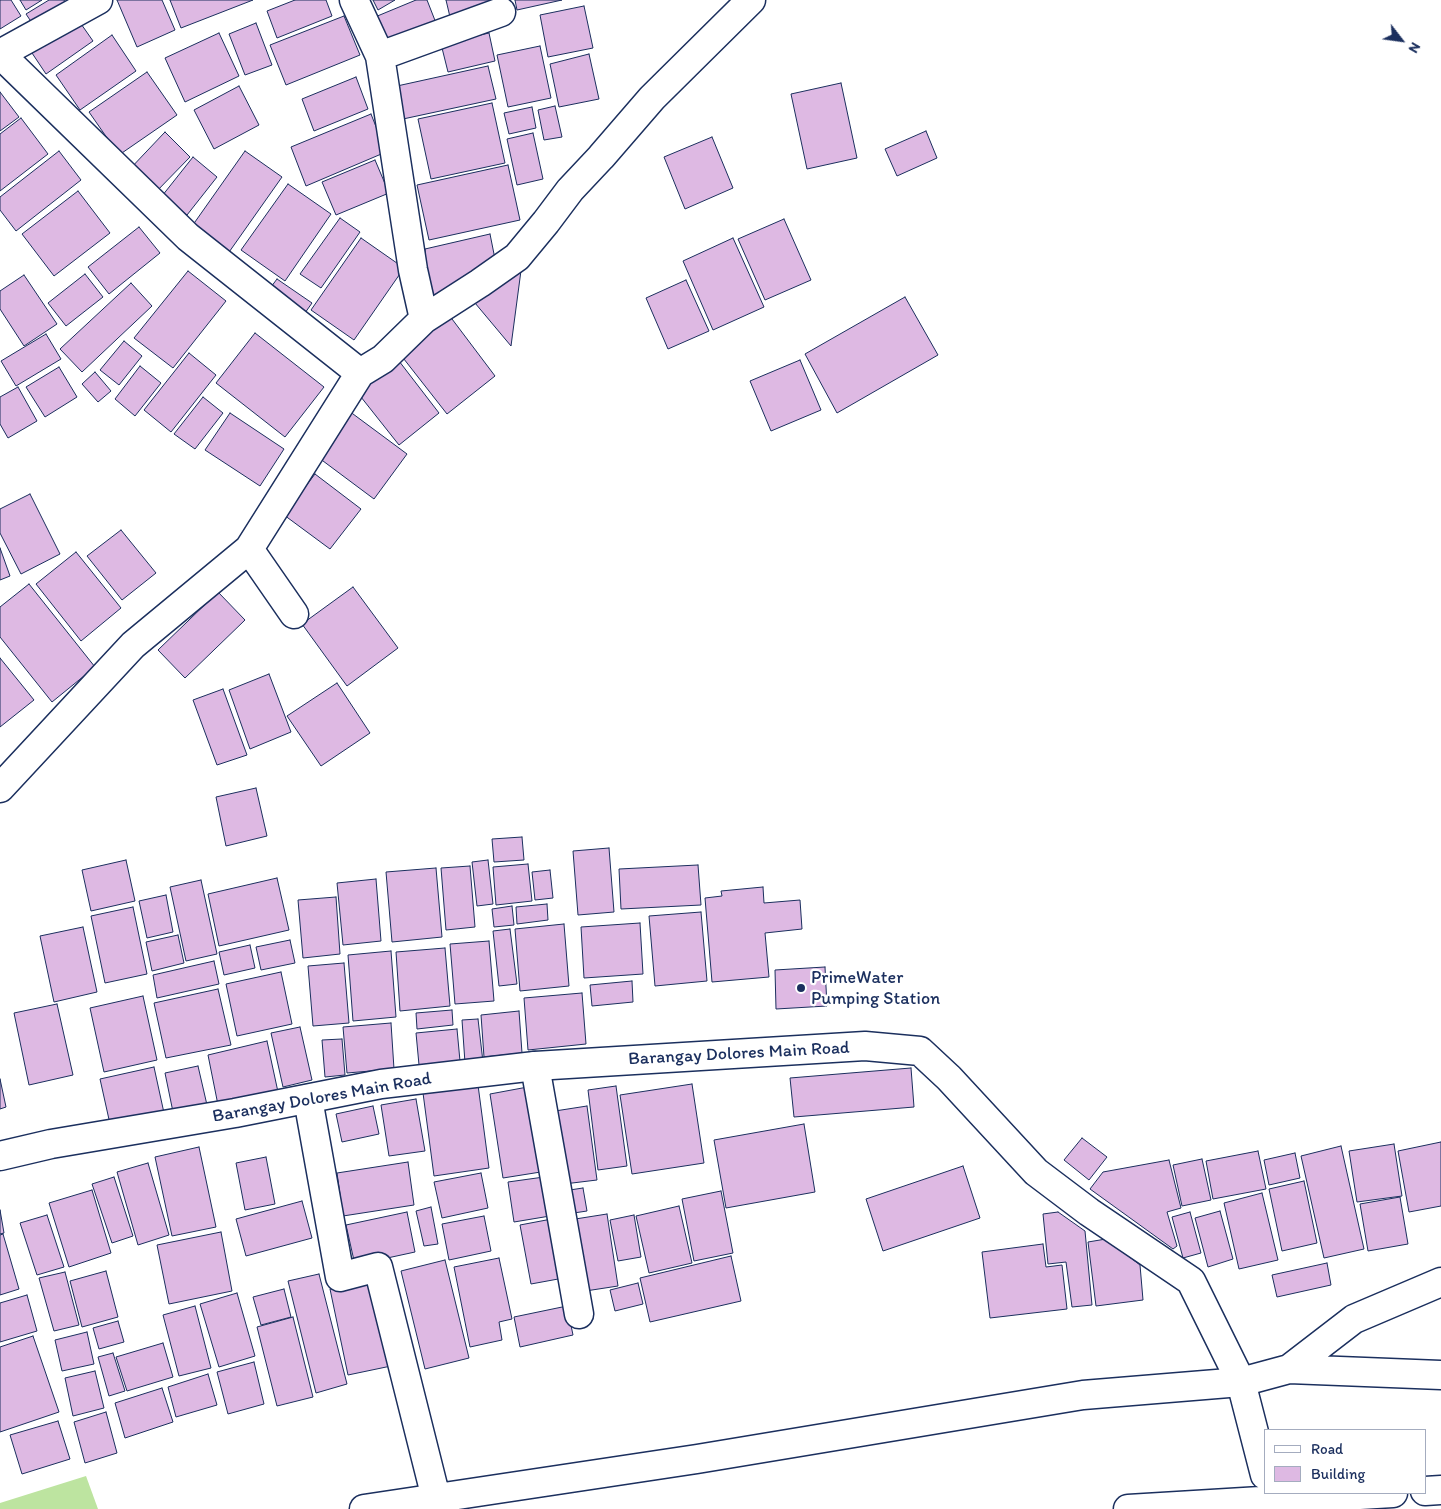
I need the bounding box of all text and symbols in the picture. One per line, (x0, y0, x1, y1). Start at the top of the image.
north arrow (1376, 15, 1426, 65)
text: N (1405, 39, 1424, 56)
place label: PrimeWater Pumping Station (811, 967, 940, 1010)
marker: PrimeWater Pumping Station (795, 982, 807, 994)
street label: Barangay Dolores Main Road (628, 1037, 850, 1071)
street label: Barangay Dolores Main Road (211, 1068, 433, 1128)
legend (1264, 1429, 1426, 1494)
text: Road (1311, 1440, 1343, 1458)
text: Building (1311, 1465, 1365, 1483)

